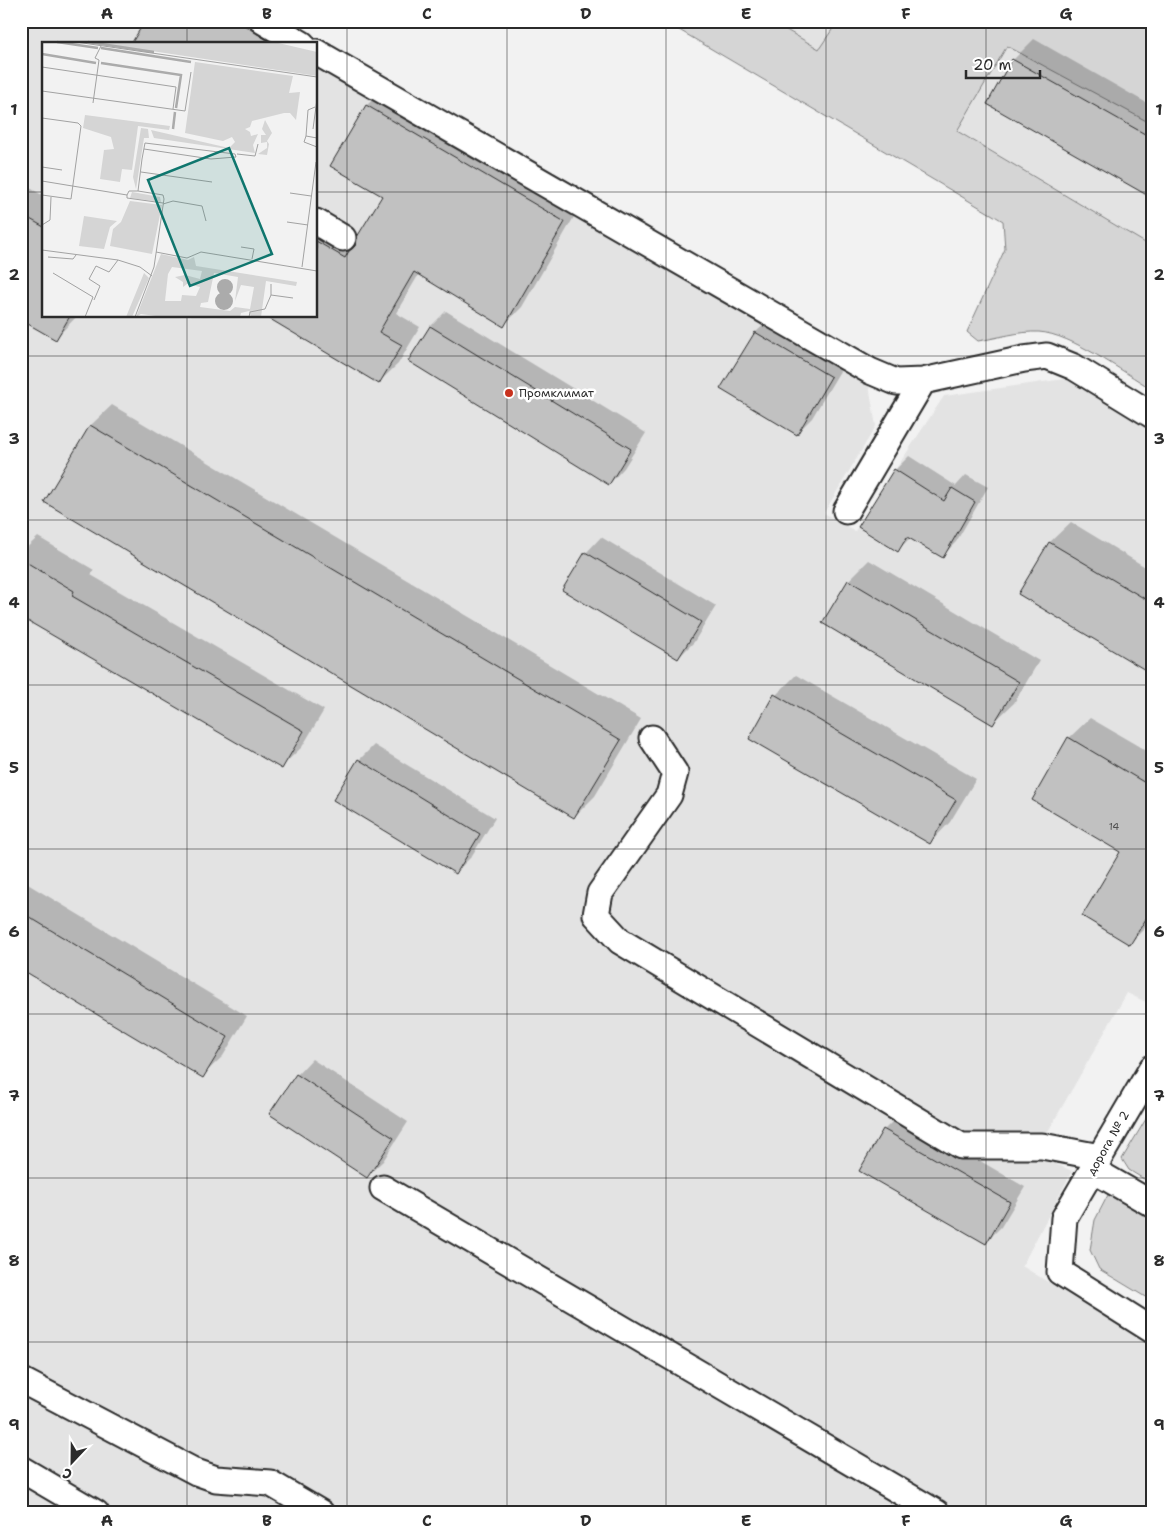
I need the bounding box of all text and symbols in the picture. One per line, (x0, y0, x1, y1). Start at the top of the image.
text: A (101, 3, 113, 24)
text: B (262, 3, 272, 24)
text: C (422, 3, 432, 24)
text: D (580, 3, 592, 24)
text: E (741, 3, 751, 24)
text: F (901, 3, 911, 24)
text: G (1060, 3, 1073, 24)
inset map (42, 42, 318, 318)
scale bar (966, 48, 1039, 80)
text: 20 m (973, 55, 1012, 75)
text: 1 (10, 99, 18, 120)
text: 1 (1155, 99, 1163, 120)
text: 2 (8, 264, 20, 285)
text: 2 (1153, 264, 1165, 285)
place label: Промклимат (519, 385, 595, 401)
marker: Промклимат (503, 387, 515, 399)
text: 3 (8, 428, 20, 449)
text: 3 (1153, 428, 1165, 449)
text: 4 (8, 592, 20, 613)
text: 4 (1153, 592, 1165, 613)
text: 5 (9, 757, 19, 778)
text: 5 (1154, 757, 1164, 778)
house number: 14 (1109, 820, 1119, 833)
text: 6 (8, 921, 20, 942)
text: 6 (1153, 921, 1165, 942)
text: 7 (8, 1085, 20, 1106)
text: 7 (1153, 1085, 1165, 1106)
street label: дорога № 2 (1083, 1108, 1133, 1178)
text: 8 (8, 1250, 20, 1271)
text: 8 (1153, 1250, 1165, 1271)
text: 9 (8, 1414, 20, 1435)
text: 9 (1153, 1414, 1165, 1435)
north arrow (48, 1436, 98, 1486)
text: С (60, 1464, 74, 1484)
text: A (101, 1510, 113, 1531)
text: B (262, 1510, 272, 1531)
text: C (422, 1510, 432, 1531)
text: D (580, 1510, 592, 1531)
text: E (741, 1510, 751, 1531)
text: F (901, 1510, 911, 1531)
text: G (1060, 1510, 1073, 1531)

